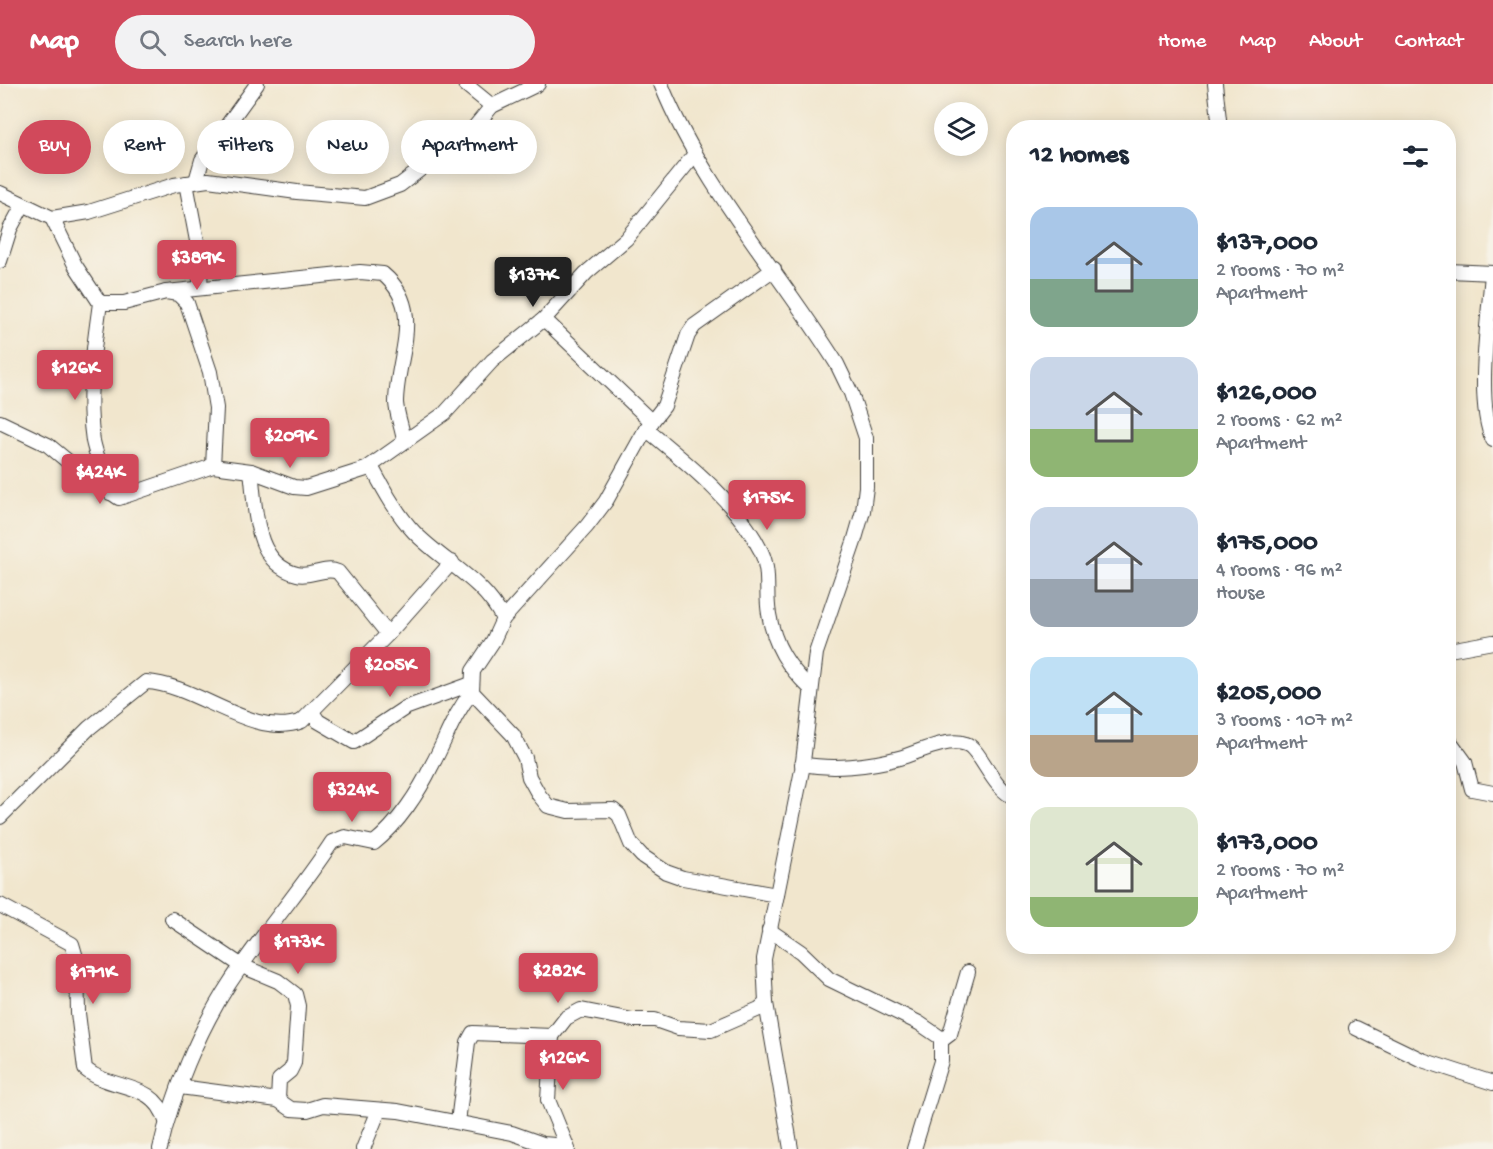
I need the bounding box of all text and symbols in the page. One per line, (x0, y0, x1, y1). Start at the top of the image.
search box (115, 15, 535, 69)
text: Map (30, 26, 79, 59)
icon: search (136, 26, 169, 59)
text: Search here (184, 29, 292, 55)
text: Home (1158, 30, 1206, 55)
text: Map (1239, 30, 1276, 55)
text: About (1309, 30, 1362, 55)
text: Contact (1395, 30, 1463, 55)
map controls (934, 102, 988, 156)
button: layers (934, 102, 988, 156)
chip: Buy (18, 120, 91, 174)
chip: Rent (103, 120, 185, 174)
chip: Filters (197, 120, 294, 174)
chip: New (306, 120, 389, 174)
chip: Apartment (401, 120, 537, 174)
icon: filters (1399, 140, 1432, 173)
text: 12 homes (1030, 141, 1128, 172)
text: $137,000 (1216, 229, 1318, 260)
icon: home (1078, 231, 1150, 303)
pin: $389K (155, 240, 239, 291)
text: $389K (171, 248, 223, 271)
pin: $137K (491, 257, 575, 308)
text: 2 rooms · 70 m² (1216, 260, 1344, 283)
text: $137K (509, 265, 557, 288)
text: Apartment (1216, 283, 1306, 306)
pin: $126K (33, 350, 117, 401)
text: $126K (51, 358, 99, 381)
text: $126,000 (1216, 379, 1317, 410)
icon: home (1078, 381, 1150, 453)
text: 2 rooms · 62 m² (1216, 410, 1343, 433)
pin: $209K (248, 418, 332, 469)
text: $209K (264, 426, 316, 449)
text: Apartment (1216, 433, 1306, 456)
pin: $424K (58, 454, 142, 505)
text: $424K (76, 462, 124, 485)
pin: $175K (725, 480, 809, 531)
text: $175K (743, 488, 792, 511)
text: $175,000 (1216, 529, 1318, 560)
icon: home (1078, 531, 1150, 603)
text: 4 rooms · 96 m² (1216, 560, 1342, 583)
text: House (1216, 583, 1265, 606)
pin: $205K (348, 647, 432, 698)
text: $205K (364, 655, 416, 678)
text: $205,000 (1216, 679, 1321, 710)
icon: home (1078, 681, 1150, 753)
text: 3 rooms · 107 m² (1216, 710, 1353, 733)
text: Apartment (1216, 733, 1306, 756)
pin: $324K (310, 772, 394, 823)
text: $324K (327, 780, 377, 803)
text: $173,000 (1216, 829, 1318, 860)
icon: home (1078, 831, 1150, 903)
text: 2 rooms · 70 m² (1216, 860, 1344, 883)
text: Apartment (1216, 883, 1306, 906)
pin: $173K (256, 924, 340, 975)
text: $173K (274, 932, 322, 955)
pin: $282K (516, 953, 600, 1004)
pin: $171K (51, 954, 135, 1005)
text: $282K (533, 961, 583, 984)
text: $171K (70, 962, 116, 985)
pin: $126K (521, 1040, 605, 1091)
text: $126K (539, 1048, 587, 1071)

